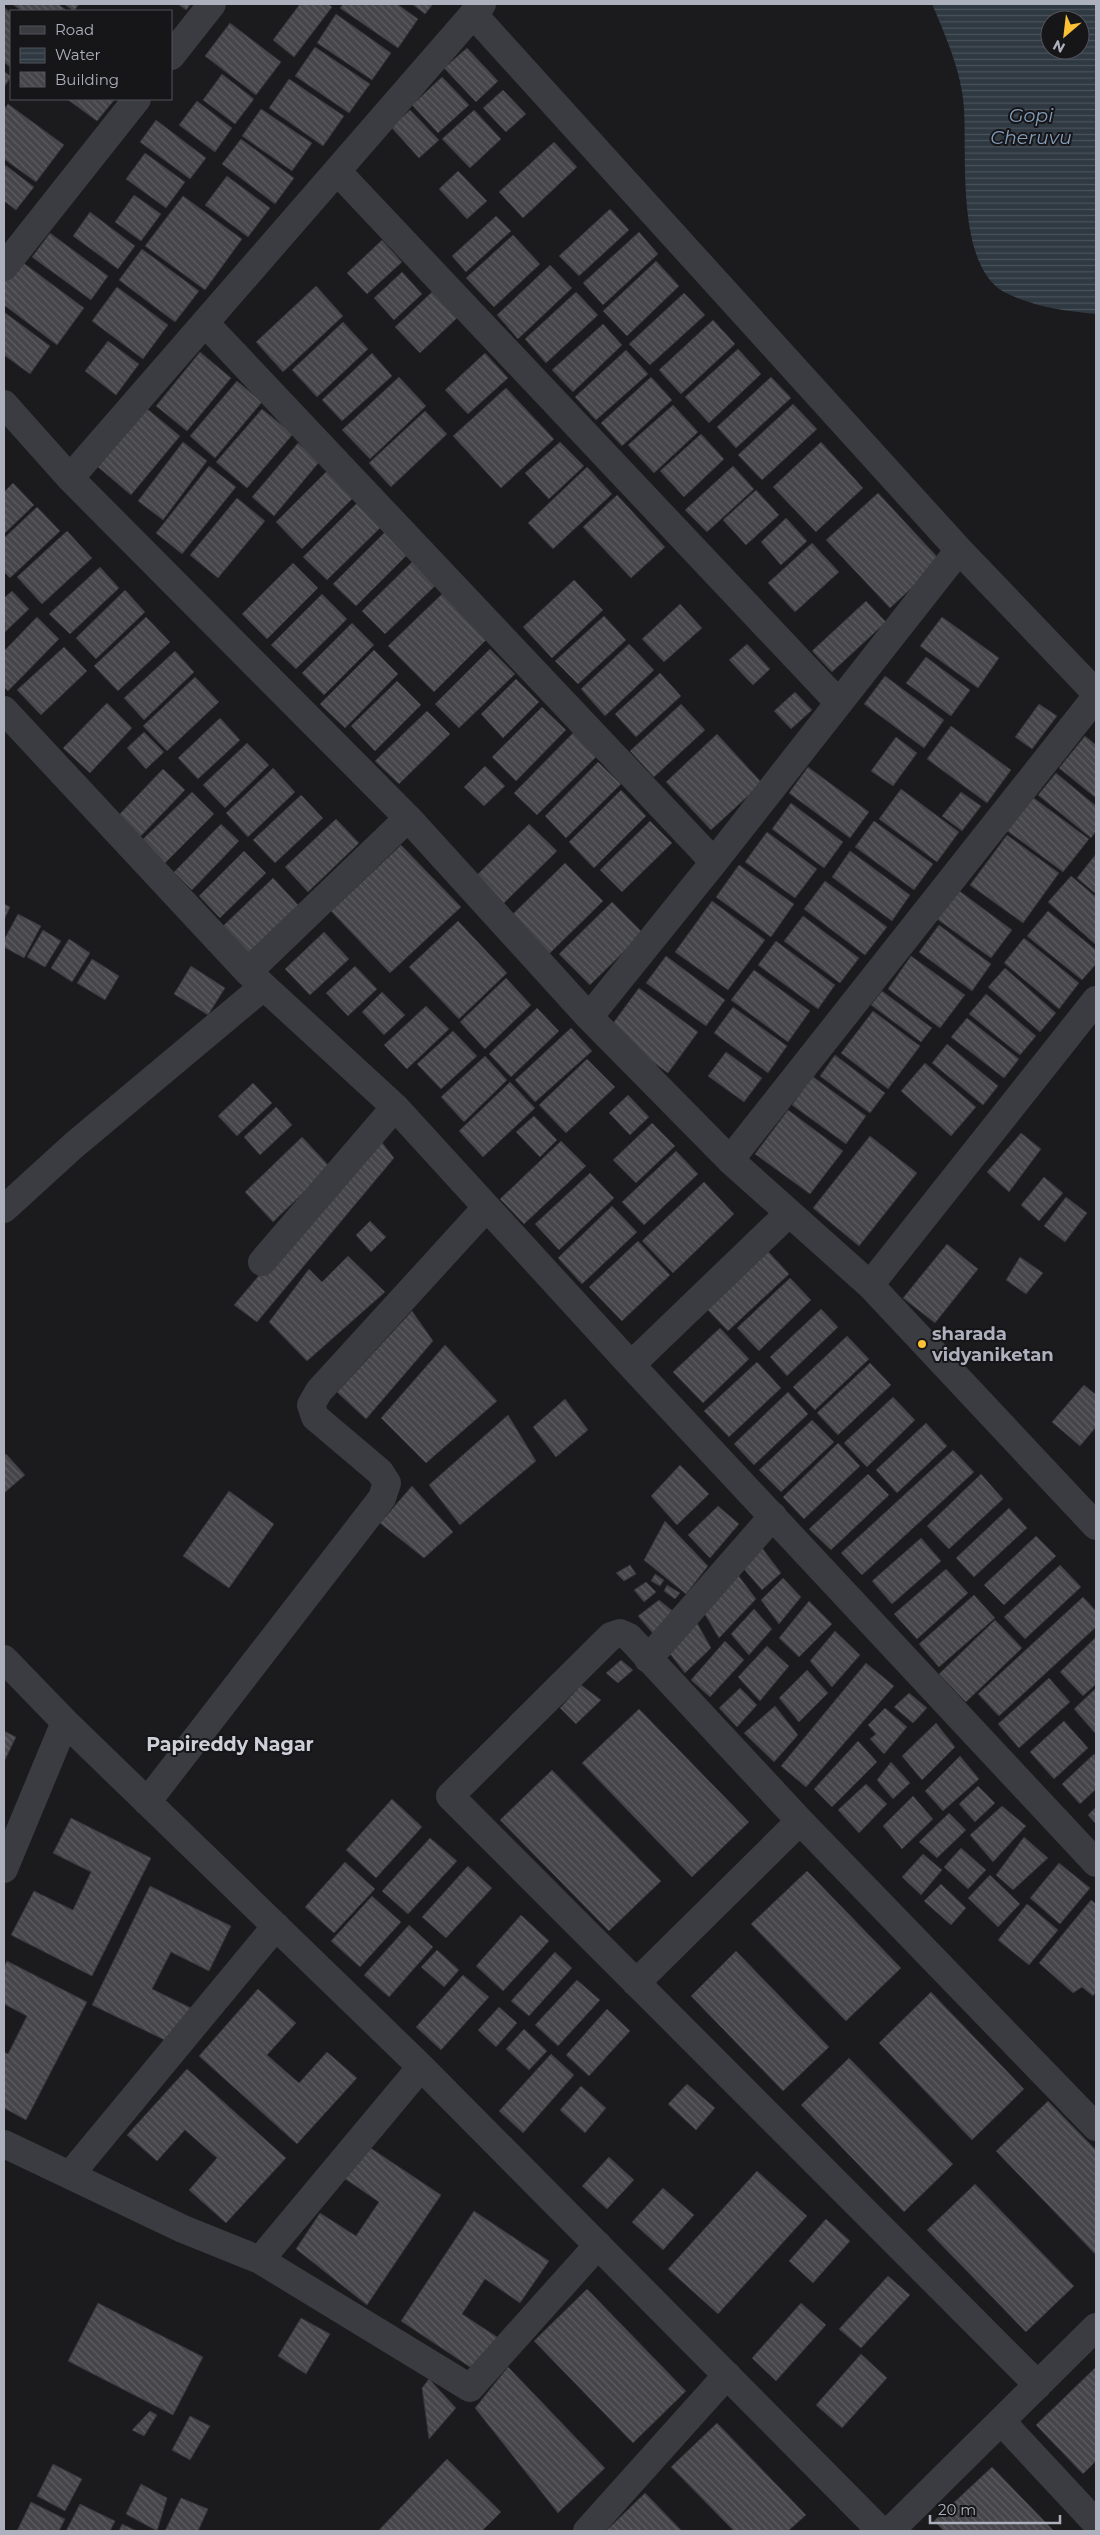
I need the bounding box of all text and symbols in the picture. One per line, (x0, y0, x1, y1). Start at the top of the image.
legend (10, 10, 172, 100)
north arrow (1040, 10, 1090, 60)
text: Road (55, 20, 94, 39)
text: N (1050, 36, 1068, 57)
text: Water (55, 45, 101, 64)
text: Building (55, 70, 119, 89)
water label: Gopi Cheruvu (990, 104, 1072, 149)
place label: sharada vidyaniketan (931, 1323, 1054, 1366)
marker: sharada vidyaniketan (916, 1338, 928, 1350)
district label: Papireddy Nagar (146, 1733, 314, 1756)
scale bar (930, 2492, 1060, 2524)
text: 20 m (938, 2500, 976, 2519)

